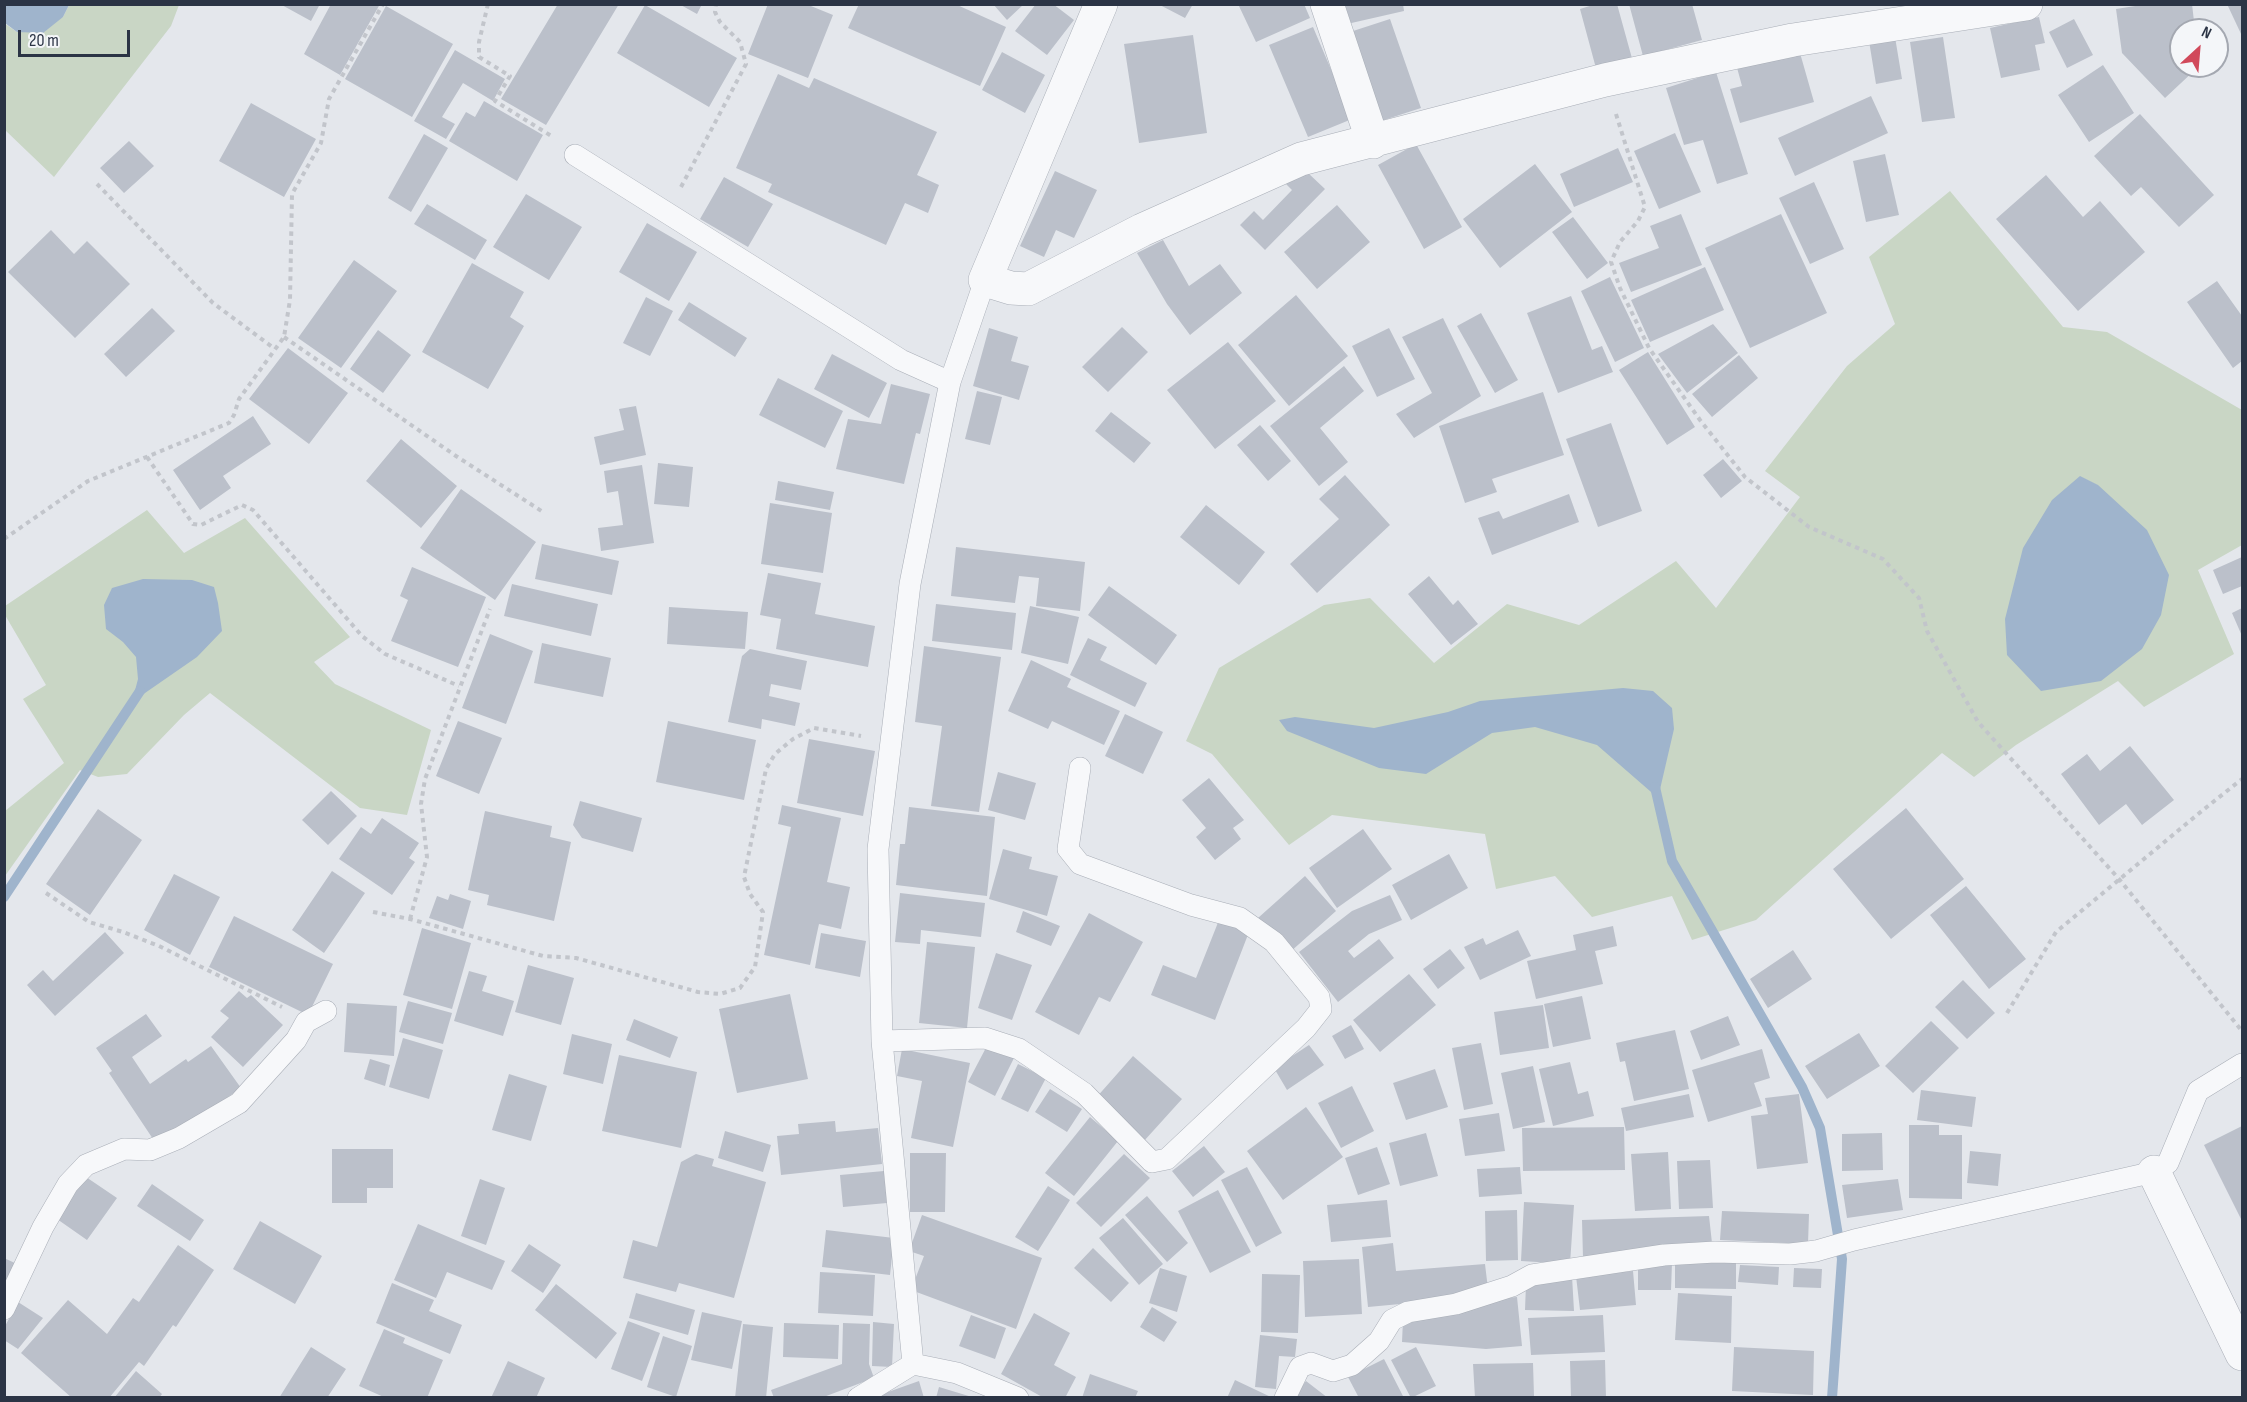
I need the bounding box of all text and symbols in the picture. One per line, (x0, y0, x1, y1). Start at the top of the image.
scale bar (21, 18, 134, 56)
north arrow (2169, 18, 2229, 78)
text: N (2198, 23, 2214, 44)
text: 20 m (29, 30, 59, 51)

